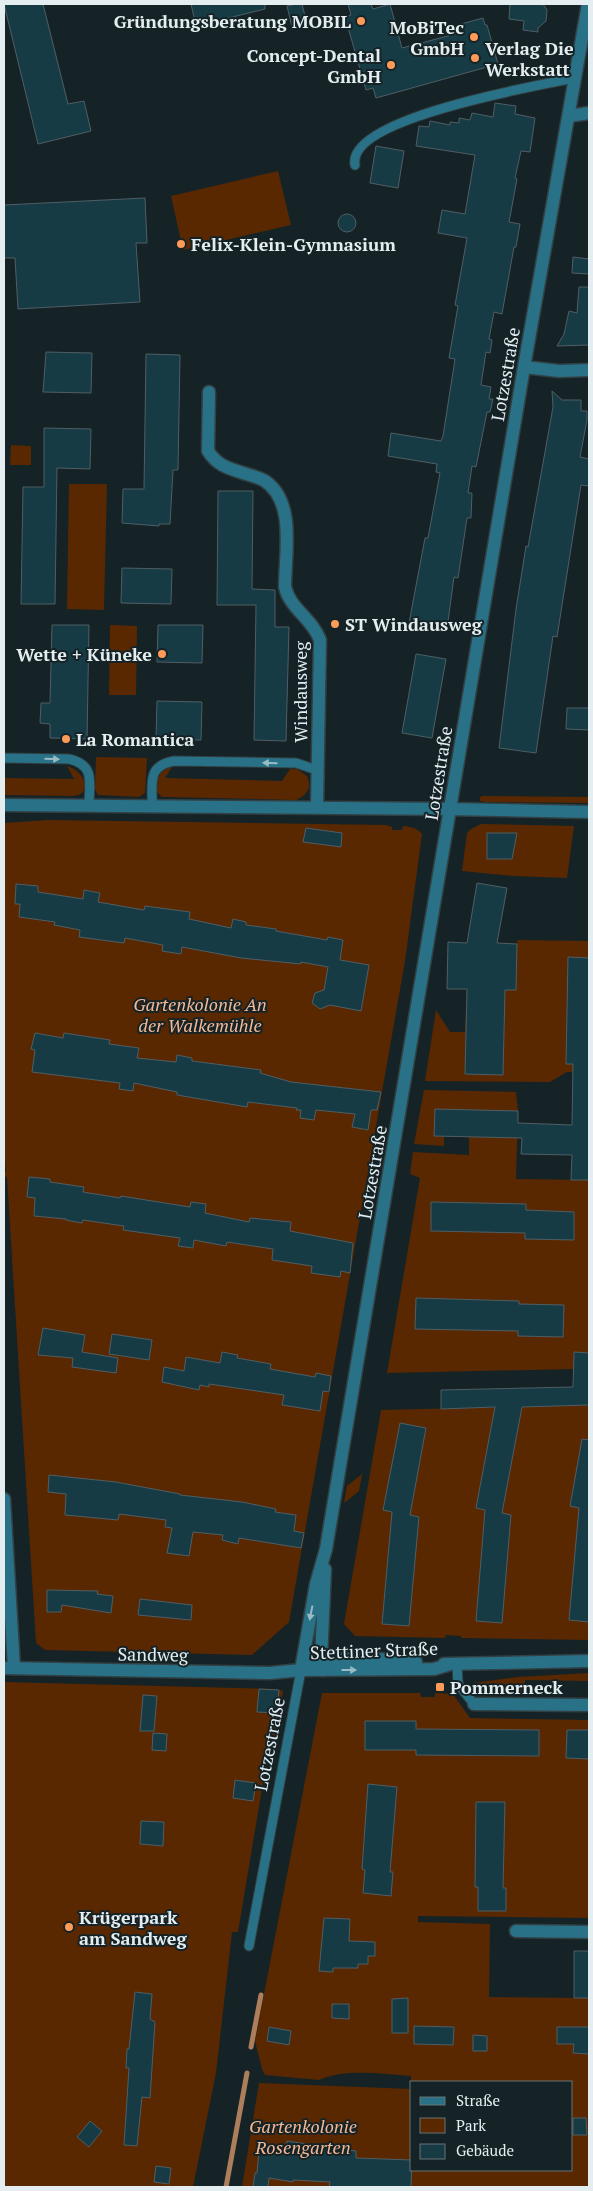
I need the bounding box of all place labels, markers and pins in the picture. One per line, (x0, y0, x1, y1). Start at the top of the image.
place label: Gründungsberatung MOBIL (114, 9, 351, 33)
marker: Gründungsberatung MOBIL (355, 15, 367, 27)
place label: MoBiTec GmbH (390, 15, 464, 60)
marker: MoBiTec GmbH (468, 31, 480, 43)
place label: Verlag Die Werkstatt (485, 36, 574, 81)
place label: Concept-Dental GmbH (247, 43, 381, 88)
marker: Verlag Die Werkstatt (469, 52, 481, 64)
marker: Concept-Dental GmbH (385, 59, 397, 71)
place label: Felix-Klein-Gymnasium (191, 232, 396, 256)
marker: Felix-Klein-Gymnasium (175, 238, 187, 250)
place label: ST Windausweg (345, 612, 483, 636)
marker: ST Windausweg (329, 618, 341, 630)
place label: Wette + Küneke (16, 642, 152, 666)
marker: Wette + Küneke (156, 648, 168, 660)
place label: La Romantica (76, 727, 194, 751)
marker: La Romantica (60, 733, 72, 745)
place label: Pommerneck (450, 1675, 563, 1699)
marker: Pommerneck (434, 1681, 446, 1693)
place label: Krügerpark am Sandweg (79, 1905, 188, 1950)
marker: Krügerpark am Sandweg (63, 1921, 75, 1933)

